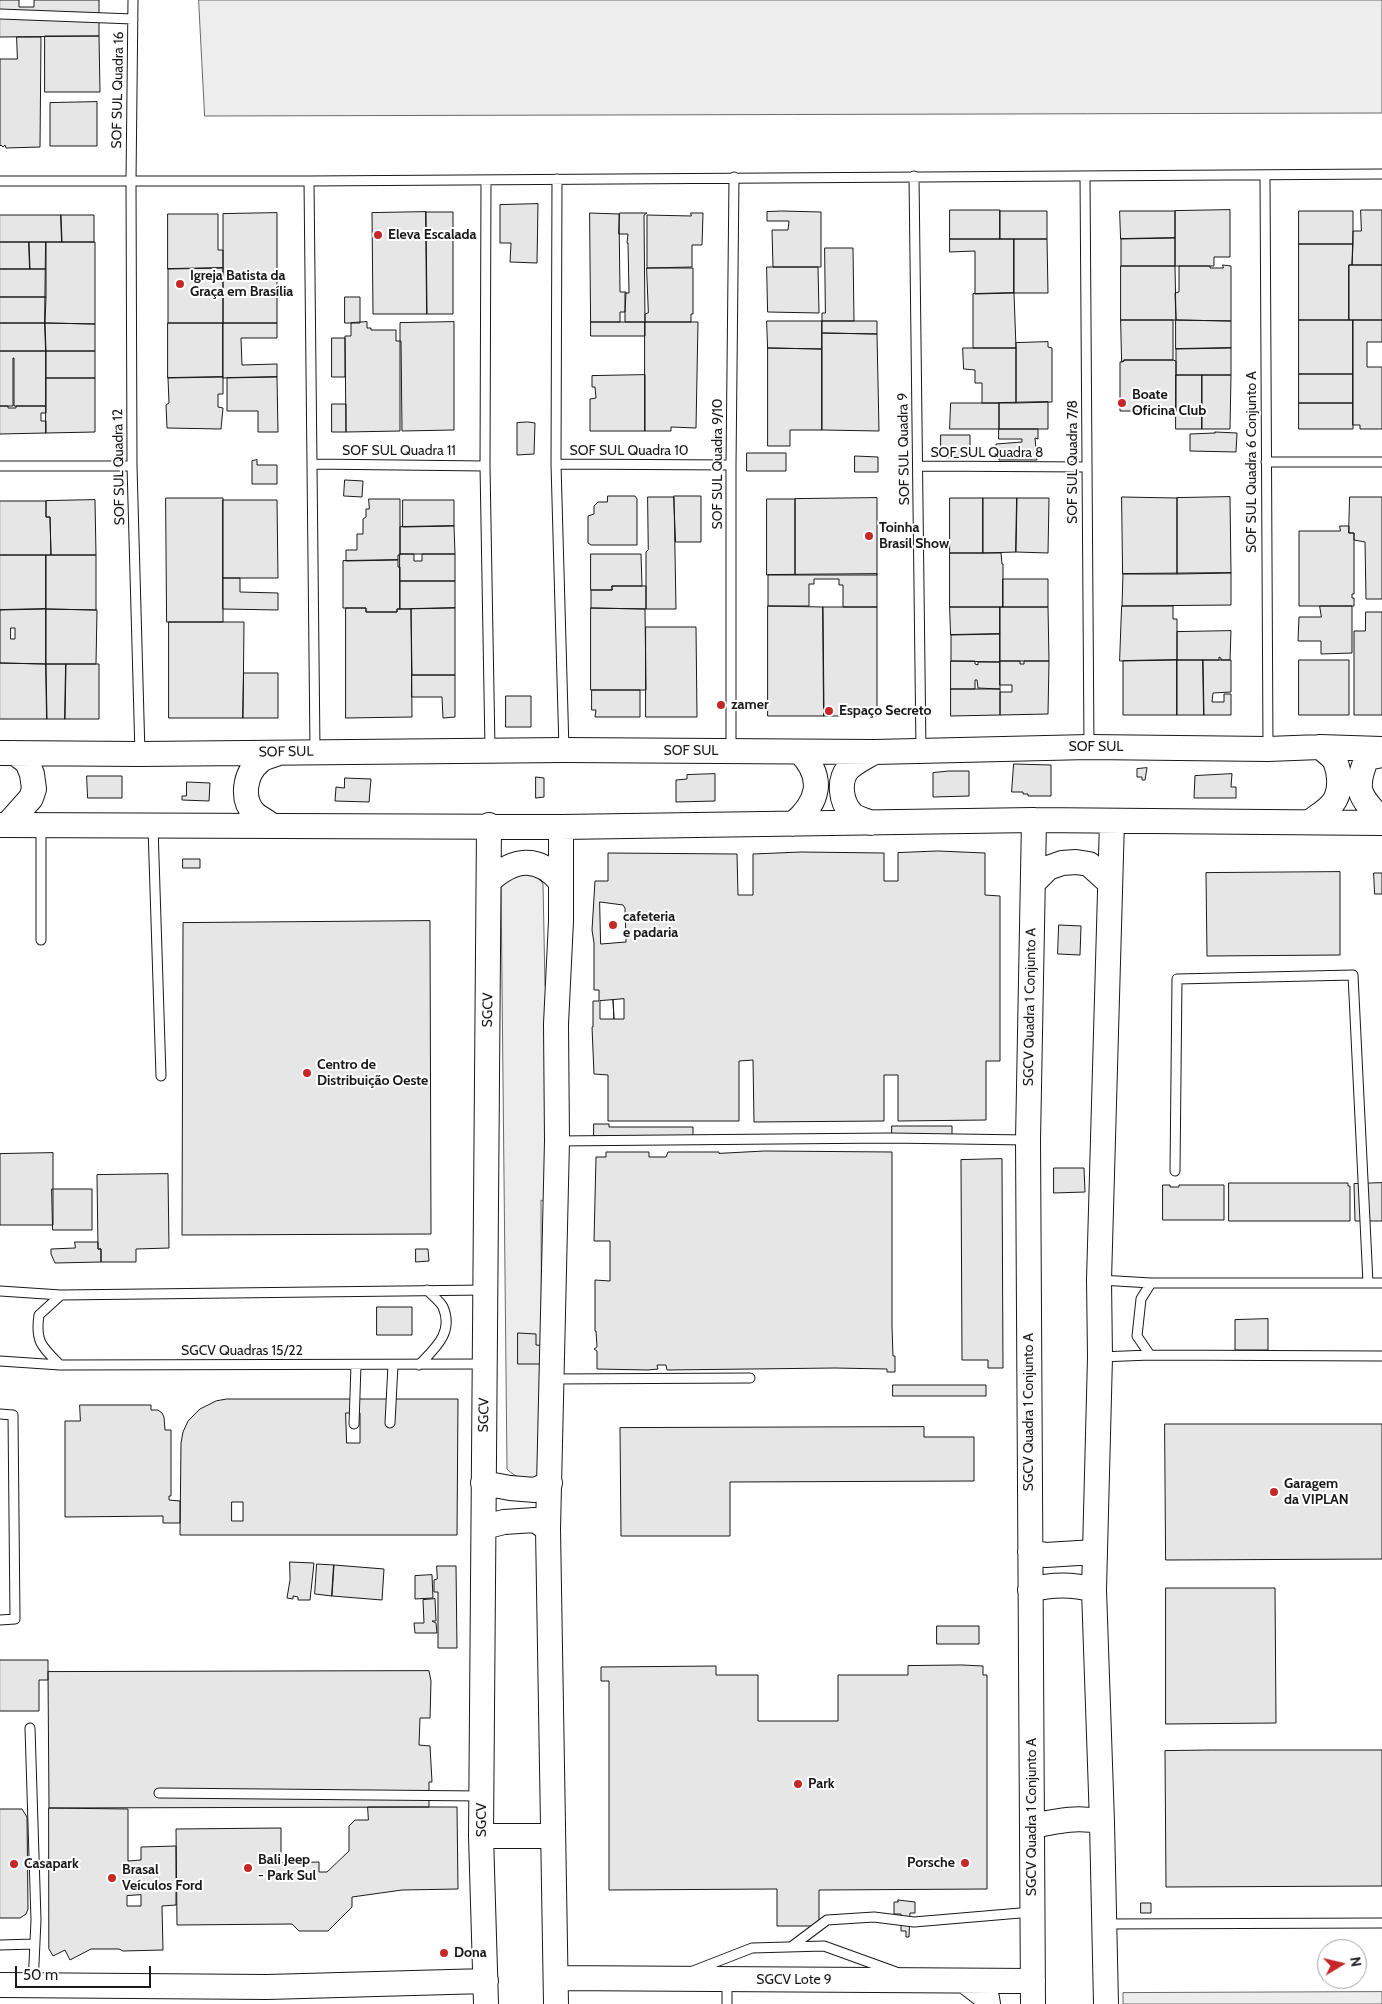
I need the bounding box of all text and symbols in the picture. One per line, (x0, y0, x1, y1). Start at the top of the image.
street label: SOF SUL Quadra 16 (109, 31, 127, 149)
place label: Eleva Escalada (388, 227, 477, 243)
marker: Eleva Escalada (372, 229, 384, 241)
place label: Igreja Batista da Graça em Brasília (190, 268, 293, 300)
marker: Igreja Batista da Graça em Brasília (174, 278, 186, 290)
street label: SOF SUL Quadra 6 Conjunto A (1244, 371, 1260, 553)
place label: Boate Oficina Club (1132, 387, 1206, 420)
street label: SOF SUL Quadra 9 (895, 393, 913, 505)
marker: Boate Oficina Club (1116, 397, 1128, 409)
street label: SOF SUL Quadra 9/10 (710, 398, 726, 530)
street label: SOF SUL Quadra 7/8 (1065, 400, 1081, 524)
street label: SOF SUL Quadra 12 (110, 409, 128, 525)
street label: SOF SUL Quadra 11 (342, 443, 456, 459)
street label: SOF SUL Quadra 10 (570, 443, 688, 459)
street label: SOF SUL Quadra 8 (930, 445, 1044, 461)
place label: Toinha Brasil Show (879, 520, 949, 552)
marker: Toinha Brasil Show (863, 530, 875, 542)
place label: zamer (731, 697, 769, 713)
marker: zamer (715, 699, 727, 711)
place label: Espaço Secreto (839, 703, 931, 719)
marker: Espaço Secreto (823, 705, 835, 717)
street label: SOF SUL (1069, 739, 1123, 755)
street label: SOF SUL (258, 743, 314, 761)
street label: SOF SUL (664, 743, 718, 759)
place label: cafeteria e padaria (623, 909, 678, 942)
marker: cafeteria e padaria (607, 919, 619, 931)
street label: SGCV Quadra 1 Conjunto A (1020, 928, 1040, 1086)
street label: SGCV (479, 992, 497, 1028)
place label: Centro de Distribuição Oeste (317, 1057, 428, 1090)
marker: Centro de Distribuição Oeste (301, 1067, 313, 1079)
street label: SGCV Quadra 1 Conjunto A (1021, 1333, 1037, 1491)
street label: SGCV Quadras 15/22 (181, 1343, 303, 1359)
street label: SGCV (475, 1397, 493, 1433)
place label: Garagem da VIPLAN (1284, 1476, 1349, 1508)
marker: Garagem da VIPLAN (1268, 1486, 1280, 1498)
street label: SGCV Quadra 1 Conjunto A (1024, 1738, 1040, 1896)
place label: Park (808, 1776, 835, 1792)
marker: Park (792, 1778, 804, 1790)
street label: SGCV (474, 1803, 490, 1837)
place label: Bali Jeep - Park Sul (258, 1852, 316, 1884)
place label: Porsche (907, 1855, 955, 1871)
place label: Casapark (24, 1856, 79, 1872)
marker: Porsche (959, 1857, 971, 1869)
marker: Casapark (8, 1858, 20, 1870)
place label: Brasal Veículos Ford (122, 1862, 203, 1894)
marker: Bali Jeep - Park Sul (242, 1862, 254, 1874)
marker: Brasal Veículos Ford (106, 1872, 118, 1884)
north arrow (1317, 1939, 1367, 1989)
place label: Dona (454, 1945, 487, 1961)
marker: Dona (438, 1947, 450, 1959)
scale bar (18, 1956, 154, 1988)
text: N (1346, 1956, 1365, 1968)
text: 50 m (23, 1966, 58, 1984)
street label: SGCV Lote 9 (756, 1972, 832, 1988)

